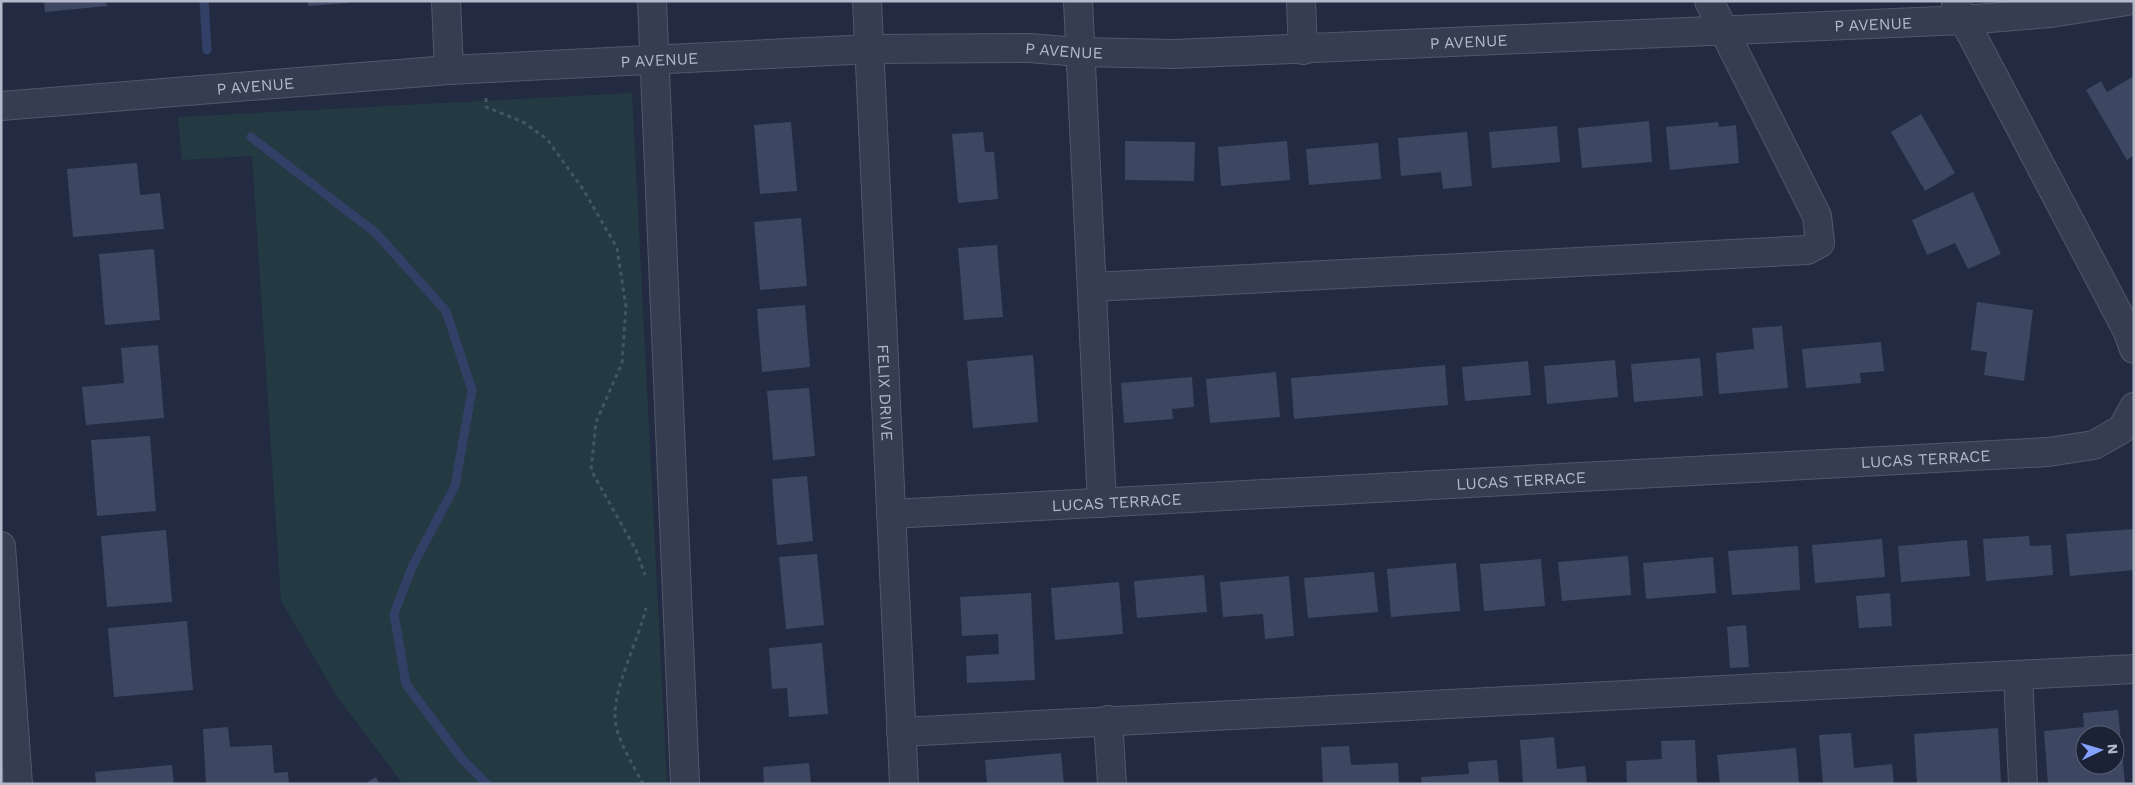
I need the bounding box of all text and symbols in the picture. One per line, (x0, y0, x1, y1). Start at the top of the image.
street label: P AVENUE (1834, 13, 1912, 36)
street label: P AVENUE (1429, 31, 1508, 53)
street label: P AVENUE (1024, 39, 1103, 62)
street label: P AVENUE (620, 49, 699, 71)
street label: P AVENUE (216, 73, 295, 99)
street label: FELIX DRIVE (873, 344, 897, 441)
street label: LUCAS TERRACE (1860, 446, 1991, 472)
street label: LUCAS TERRACE (1456, 468, 1587, 494)
street label: LUCAS TERRACE (1051, 489, 1182, 515)
north arrow (2075, 725, 2125, 775)
text: N (2105, 743, 2121, 755)

